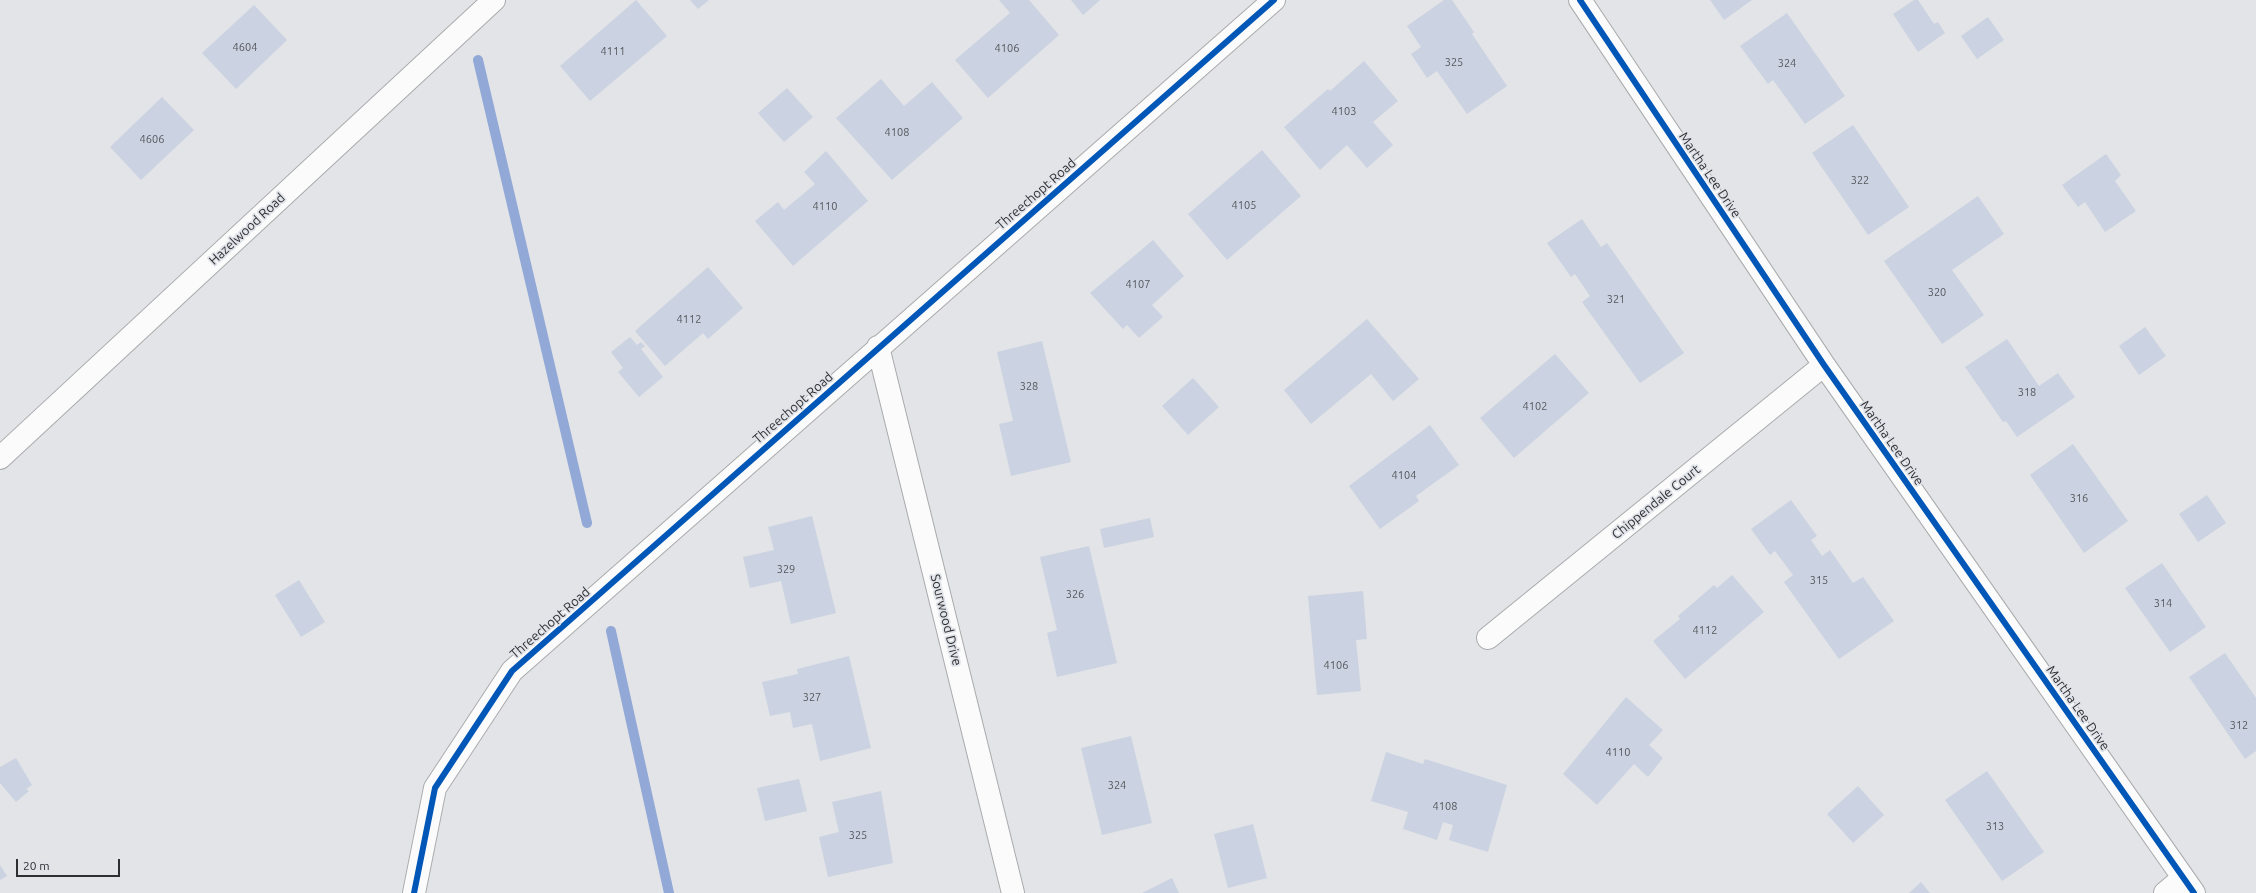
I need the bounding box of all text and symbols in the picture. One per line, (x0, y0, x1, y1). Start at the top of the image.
house number: 4604 (233, 40, 257, 54)
house number: 4106 (995, 41, 1019, 55)
house number: 4111 (601, 44, 625, 58)
house number: 325 (1445, 55, 1463, 69)
house number: 324 (1778, 56, 1796, 70)
house number: 4103 (1332, 104, 1356, 118)
house number: 4108 (885, 125, 909, 139)
street label: Martha Lee Drive (1676, 129, 1744, 221)
house number: 4606 (140, 132, 164, 146)
street label: Threechopt Road (993, 155, 1079, 233)
house number: 322 (1851, 173, 1869, 187)
street label: Hazelwood Road (206, 190, 288, 268)
house number: 4105 (1232, 198, 1256, 212)
house number: 4110 (813, 199, 837, 213)
house number: 4107 (1126, 277, 1150, 291)
house number: 320 (1928, 285, 1946, 299)
house number: 321 (1607, 292, 1625, 306)
house number: 4112 (677, 312, 701, 326)
street label: Threechopt Road (750, 369, 836, 447)
house number: 328 (1020, 379, 1038, 393)
house number: 318 (2018, 385, 2036, 399)
street label: Martha Lee Drive (1857, 398, 1927, 488)
house number: 4102 (1523, 399, 1547, 413)
street label: Chippendale Court (1609, 462, 1703, 542)
house number: 4104 (1392, 468, 1416, 482)
house number: 316 (2070, 491, 2088, 505)
house number: 329 (777, 562, 795, 576)
street label: Sourwood Drive (927, 573, 965, 667)
house number: 315 (1810, 573, 1828, 587)
street label: Threechopt Road (507, 584, 593, 662)
house number: 326 (1066, 587, 1084, 601)
house number: 314 (2154, 596, 2172, 610)
house number: 4112 (1693, 623, 1717, 637)
house number: 4106 (1324, 658, 1348, 672)
street label: Martha Lee Drive (2043, 663, 2113, 753)
house number: 327 (803, 690, 821, 704)
house number: 312 (2230, 718, 2248, 732)
house number: 4110 (1606, 745, 1630, 759)
house number: 324 (1108, 778, 1126, 792)
house number: 4108 (1433, 799, 1457, 813)
house number: 313 (1986, 819, 2004, 833)
house number: 325 (849, 828, 867, 842)
scale bar (18, 851, 122, 877)
text: 20 m (23, 859, 50, 872)

